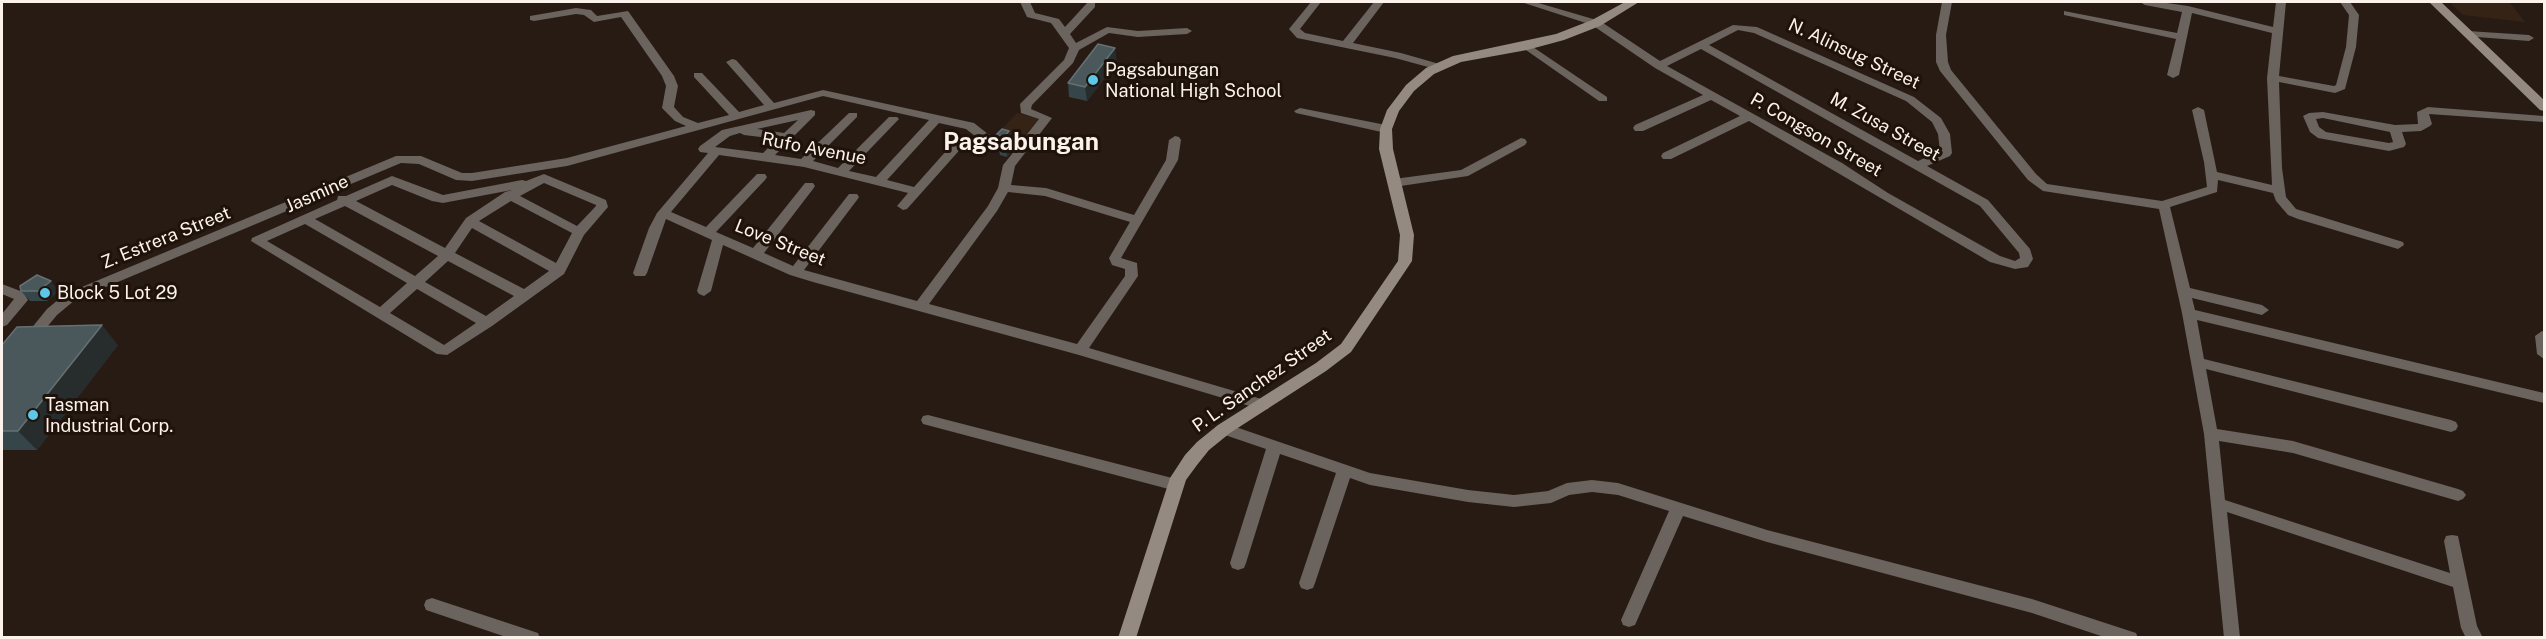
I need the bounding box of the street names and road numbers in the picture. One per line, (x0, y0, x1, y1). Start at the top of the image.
street label: N. Alinsug Street (1785, 14, 1923, 94)
street label: M. Zusa Street (1826, 88, 1944, 166)
street label: P. Congson Street (1746, 89, 1886, 181)
street label: Rufo Avenue (760, 128, 868, 170)
street label: Jasmine (282, 171, 352, 217)
street label: Z. Estrera Street (98, 202, 234, 274)
street label: Love Street (731, 215, 829, 271)
street label: P. L. Sanchez Street (1188, 325, 1336, 437)

